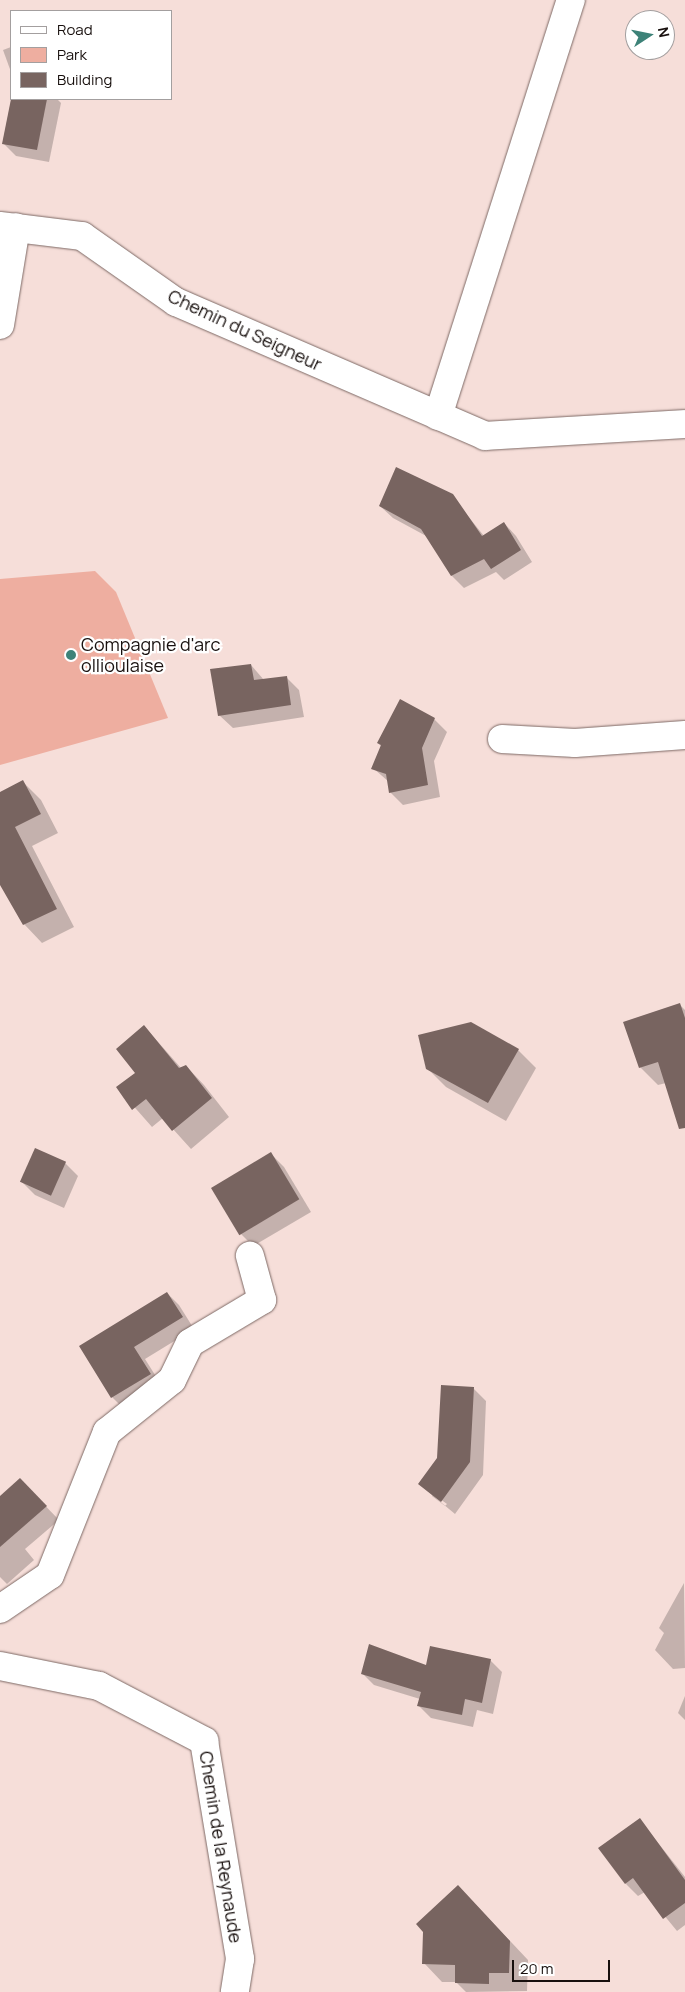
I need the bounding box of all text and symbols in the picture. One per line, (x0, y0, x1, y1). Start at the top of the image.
legend (10, 10, 172, 100)
north arrow (625, 10, 675, 60)
text: Road (57, 19, 93, 40)
text: N (654, 25, 675, 39)
text: Park (57, 44, 87, 65)
text: Building (57, 69, 112, 90)
street label: Chemin du Seigneur (165, 285, 325, 375)
place label: Compagnie d'arc ollioulaise (81, 634, 220, 676)
marker: Compagnie d'arc ollioulaise (65, 649, 77, 661)
street label: Chemin de la Reynaude (195, 1750, 247, 1944)
scale bar (515, 1950, 612, 1982)
text: 20 m (520, 1958, 553, 1979)

